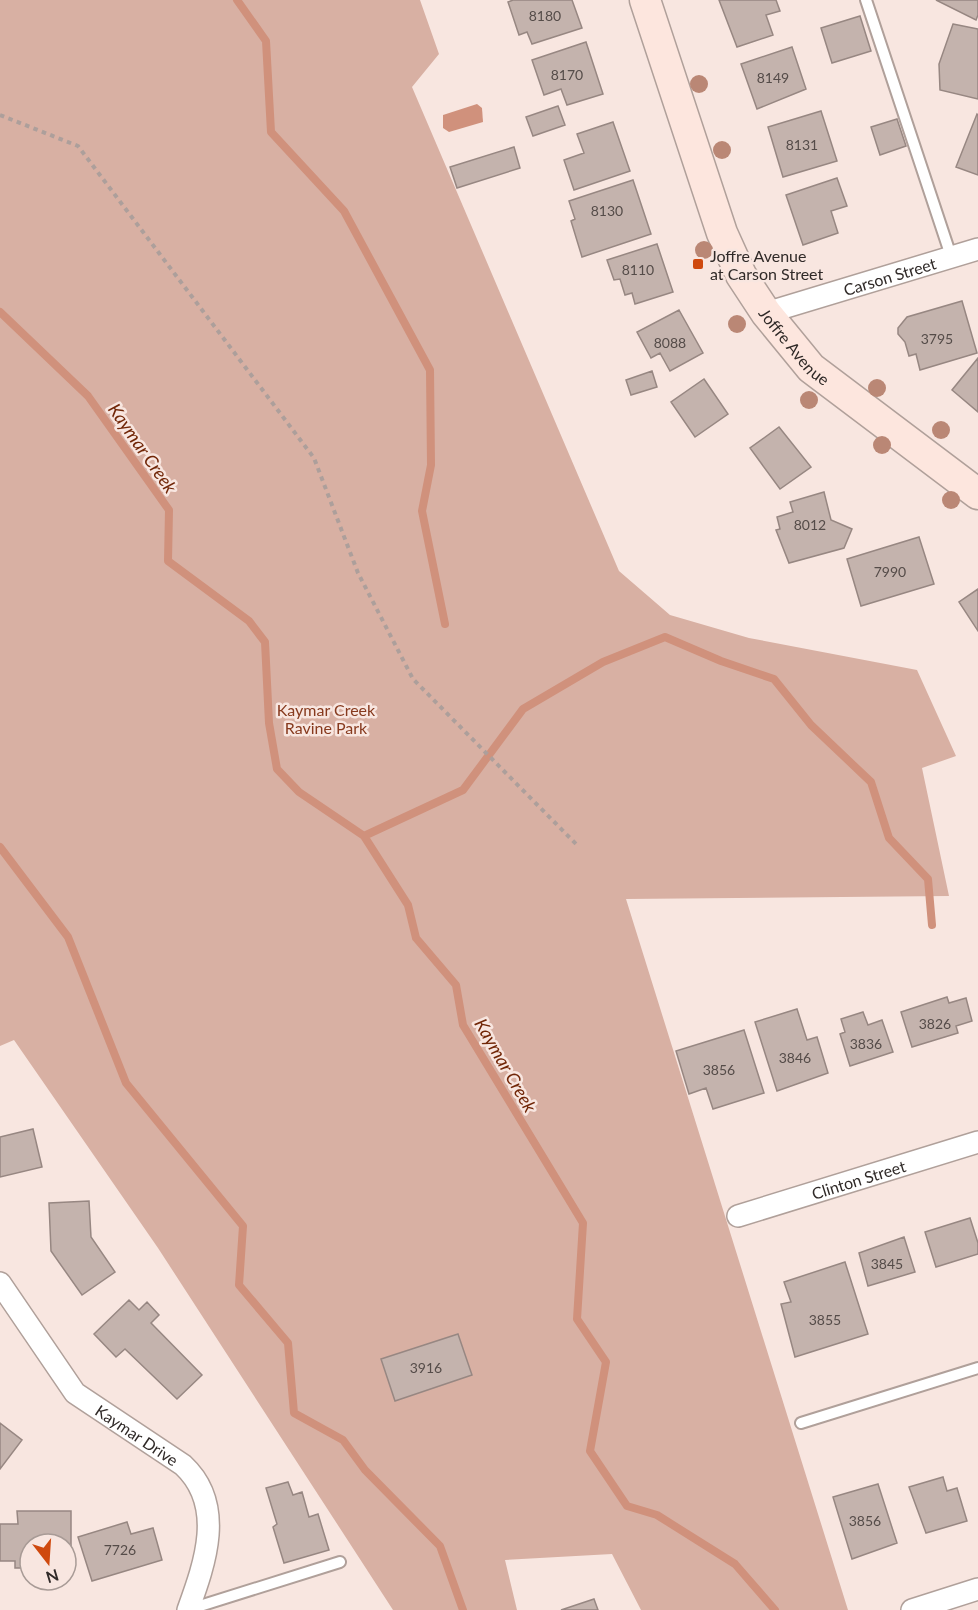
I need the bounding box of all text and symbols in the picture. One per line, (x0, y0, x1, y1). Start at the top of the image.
house number: 8180 (529, 7, 561, 24)
house number: 8170 (551, 66, 583, 83)
house number: 8149 (757, 69, 789, 86)
house number: 8131 (786, 136, 818, 153)
house number: 8130 (591, 202, 623, 219)
place label: Joffre Avenue at Carson Street (710, 246, 824, 283)
street label: Carson Street (841, 253, 938, 299)
marker: Joffre Avenue at Carson Street (691, 257, 705, 271)
house number: 8110 (622, 261, 654, 278)
street label: Joffre Avenue (756, 304, 834, 388)
house number: 3795 (921, 330, 953, 347)
house number: 8088 (654, 334, 686, 351)
water label: Kaymar Creek (104, 399, 182, 498)
house number: 8012 (794, 516, 826, 533)
house number: 7990 (874, 563, 906, 580)
park label: Kaymar Creek Ravine Park (277, 700, 376, 737)
water label: Kaymar Creek (470, 1014, 542, 1116)
house number: 3826 (919, 1015, 951, 1032)
house number: 3836 (850, 1035, 882, 1052)
house number: 3846 (779, 1049, 811, 1066)
house number: 3856 (703, 1061, 735, 1078)
street label: Clinton Street (809, 1155, 908, 1202)
house number: 3845 (871, 1255, 903, 1272)
house number: 3855 (809, 1311, 841, 1328)
house number: 3916 (410, 1359, 442, 1376)
street label: Kaymar Drive (92, 1400, 182, 1469)
house number: 3856 (849, 1512, 881, 1529)
north arrow (18, 1532, 78, 1592)
house number: 7726 (104, 1541, 136, 1558)
text: N (44, 1566, 61, 1588)

